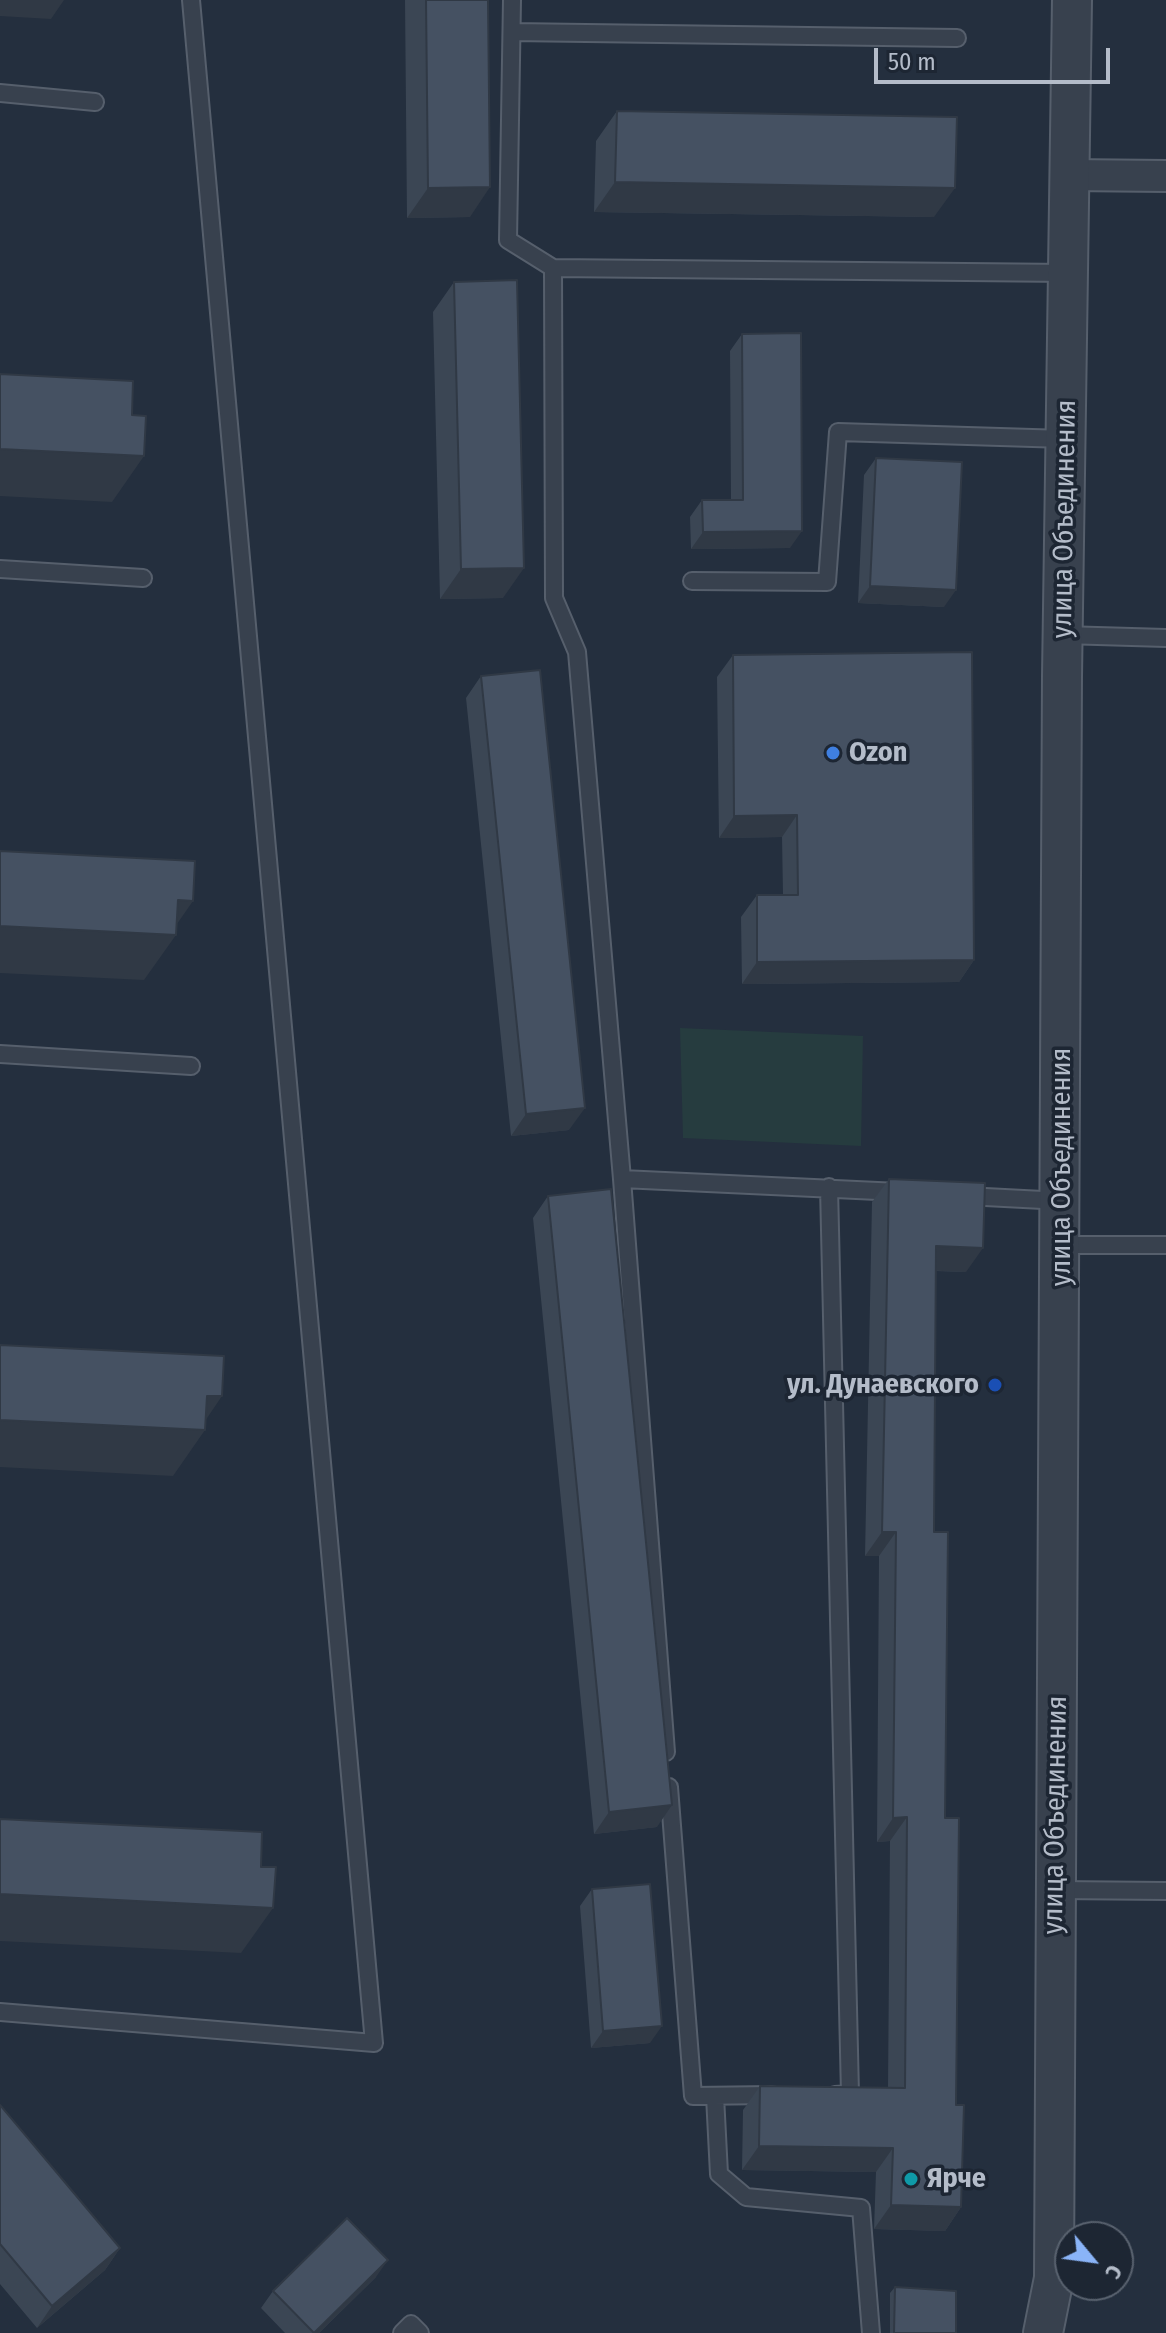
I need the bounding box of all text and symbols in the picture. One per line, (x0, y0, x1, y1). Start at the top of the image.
scale bar (878, 32, 1114, 82)
text: 50 m (888, 48, 936, 76)
street label: улица Объединения (1046, 399, 1084, 639)
place label: Ozon (849, 736, 907, 770)
marker: Ozon (824, 744, 842, 762)
street label: улица Объединения (1045, 1048, 1079, 1286)
place label: ул. Дунаевского (787, 1368, 979, 1402)
marker: ул. Дунаевского (986, 1376, 1004, 1394)
street label: улица Объединения (1037, 1695, 1075, 1935)
place label: Ярче (927, 2162, 986, 2196)
marker: Ярче (902, 2170, 920, 2188)
north arrow (1054, 2221, 1134, 2301)
text: С (1099, 2260, 1128, 2283)

